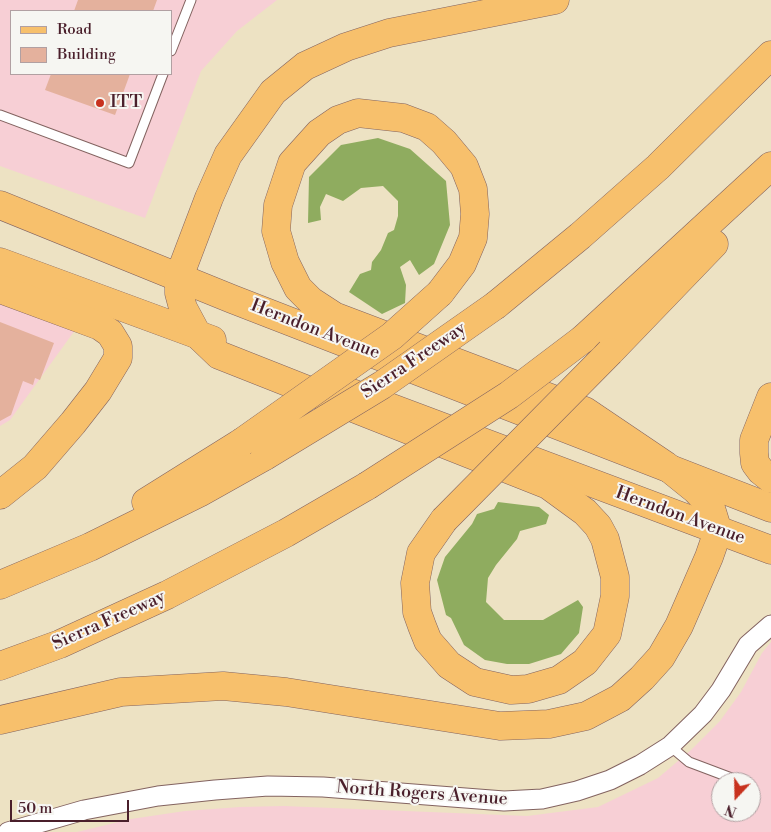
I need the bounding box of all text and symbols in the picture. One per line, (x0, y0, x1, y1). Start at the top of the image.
legend (10, 10, 172, 75)
text: Road (57, 20, 92, 39)
text: Building (57, 45, 116, 64)
place label: ITT (110, 92, 142, 114)
marker: ITT (94, 97, 106, 109)
street label: Herndon Avenue (247, 295, 383, 365)
street label: Sierra Freeway (358, 318, 470, 404)
street label: Herndon Avenue (612, 483, 748, 549)
street label: Sierra Freeway (49, 586, 169, 656)
north arrow (711, 772, 761, 822)
street label: North Rogers Avenue (336, 777, 508, 811)
scale bar (12, 790, 131, 822)
text: 50 m (18, 799, 52, 818)
text: N (723, 800, 739, 820)

